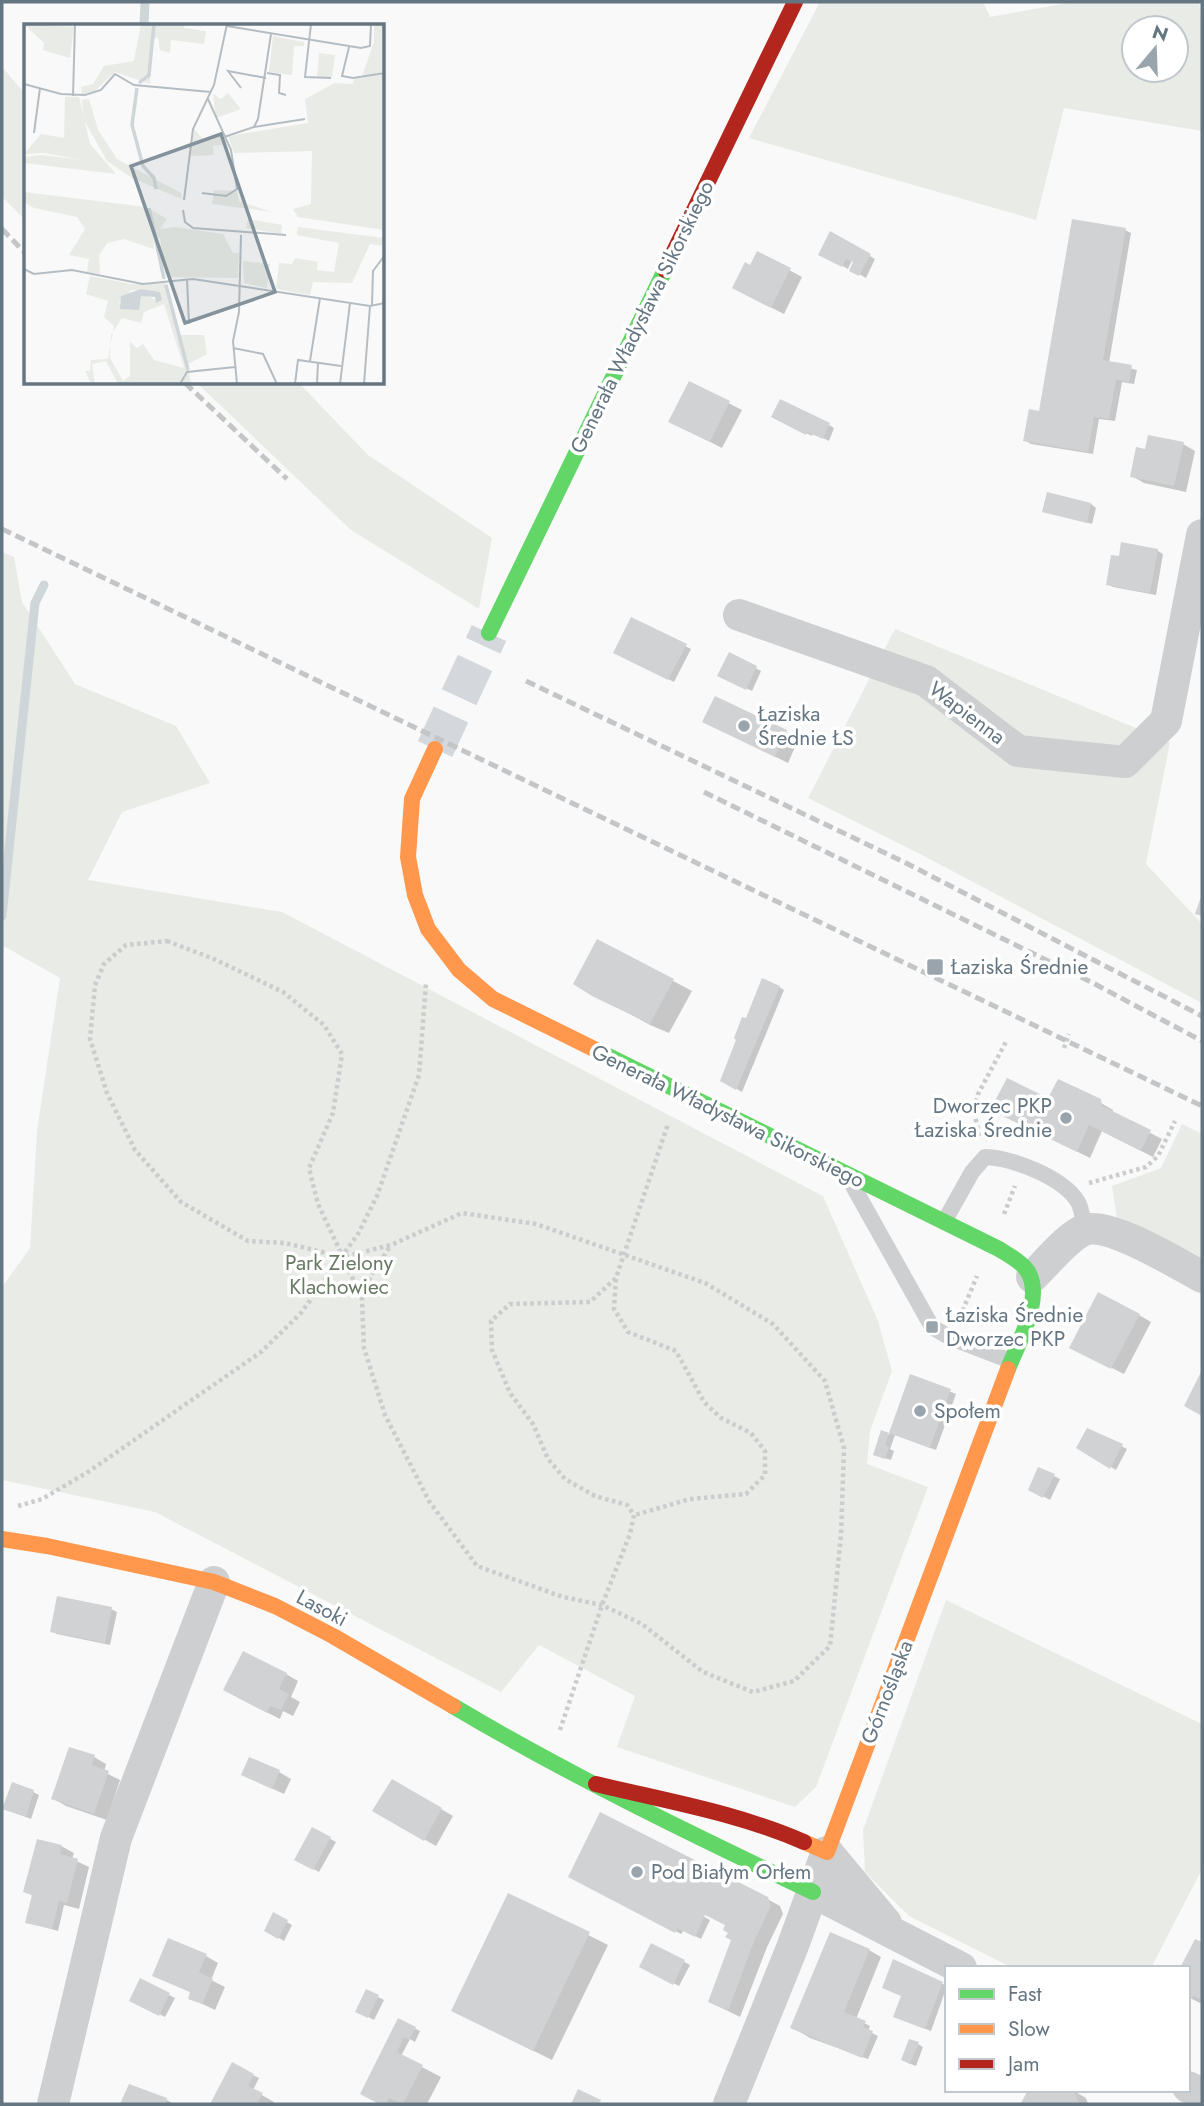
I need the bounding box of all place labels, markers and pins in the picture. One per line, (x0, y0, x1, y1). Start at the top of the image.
place label: Łaziska Średnie ŁS (757, 699, 854, 753)
marker: Łaziska Średnie ŁS (736, 718, 752, 734)
place label: Łaziska Średnie (950, 952, 1088, 982)
marker: Łaziska Średnie (925, 957, 945, 977)
place label: Dworzec PKP Łaziska Średnie (914, 1091, 1052, 1145)
marker: Dworzec PKP Łaziska Średnie (1058, 1110, 1074, 1126)
place label: Łaziska Średnie Dworzec PKP (945, 1300, 1083, 1354)
marker: Łaziska Średnie Dworzec PKP (924, 1319, 940, 1335)
place label: Społem (934, 1396, 1001, 1426)
marker: Społem (912, 1403, 928, 1419)
place label: Pod Białym Orłem (651, 1857, 811, 1887)
marker: Pod Białym Orłem (629, 1864, 645, 1880)

